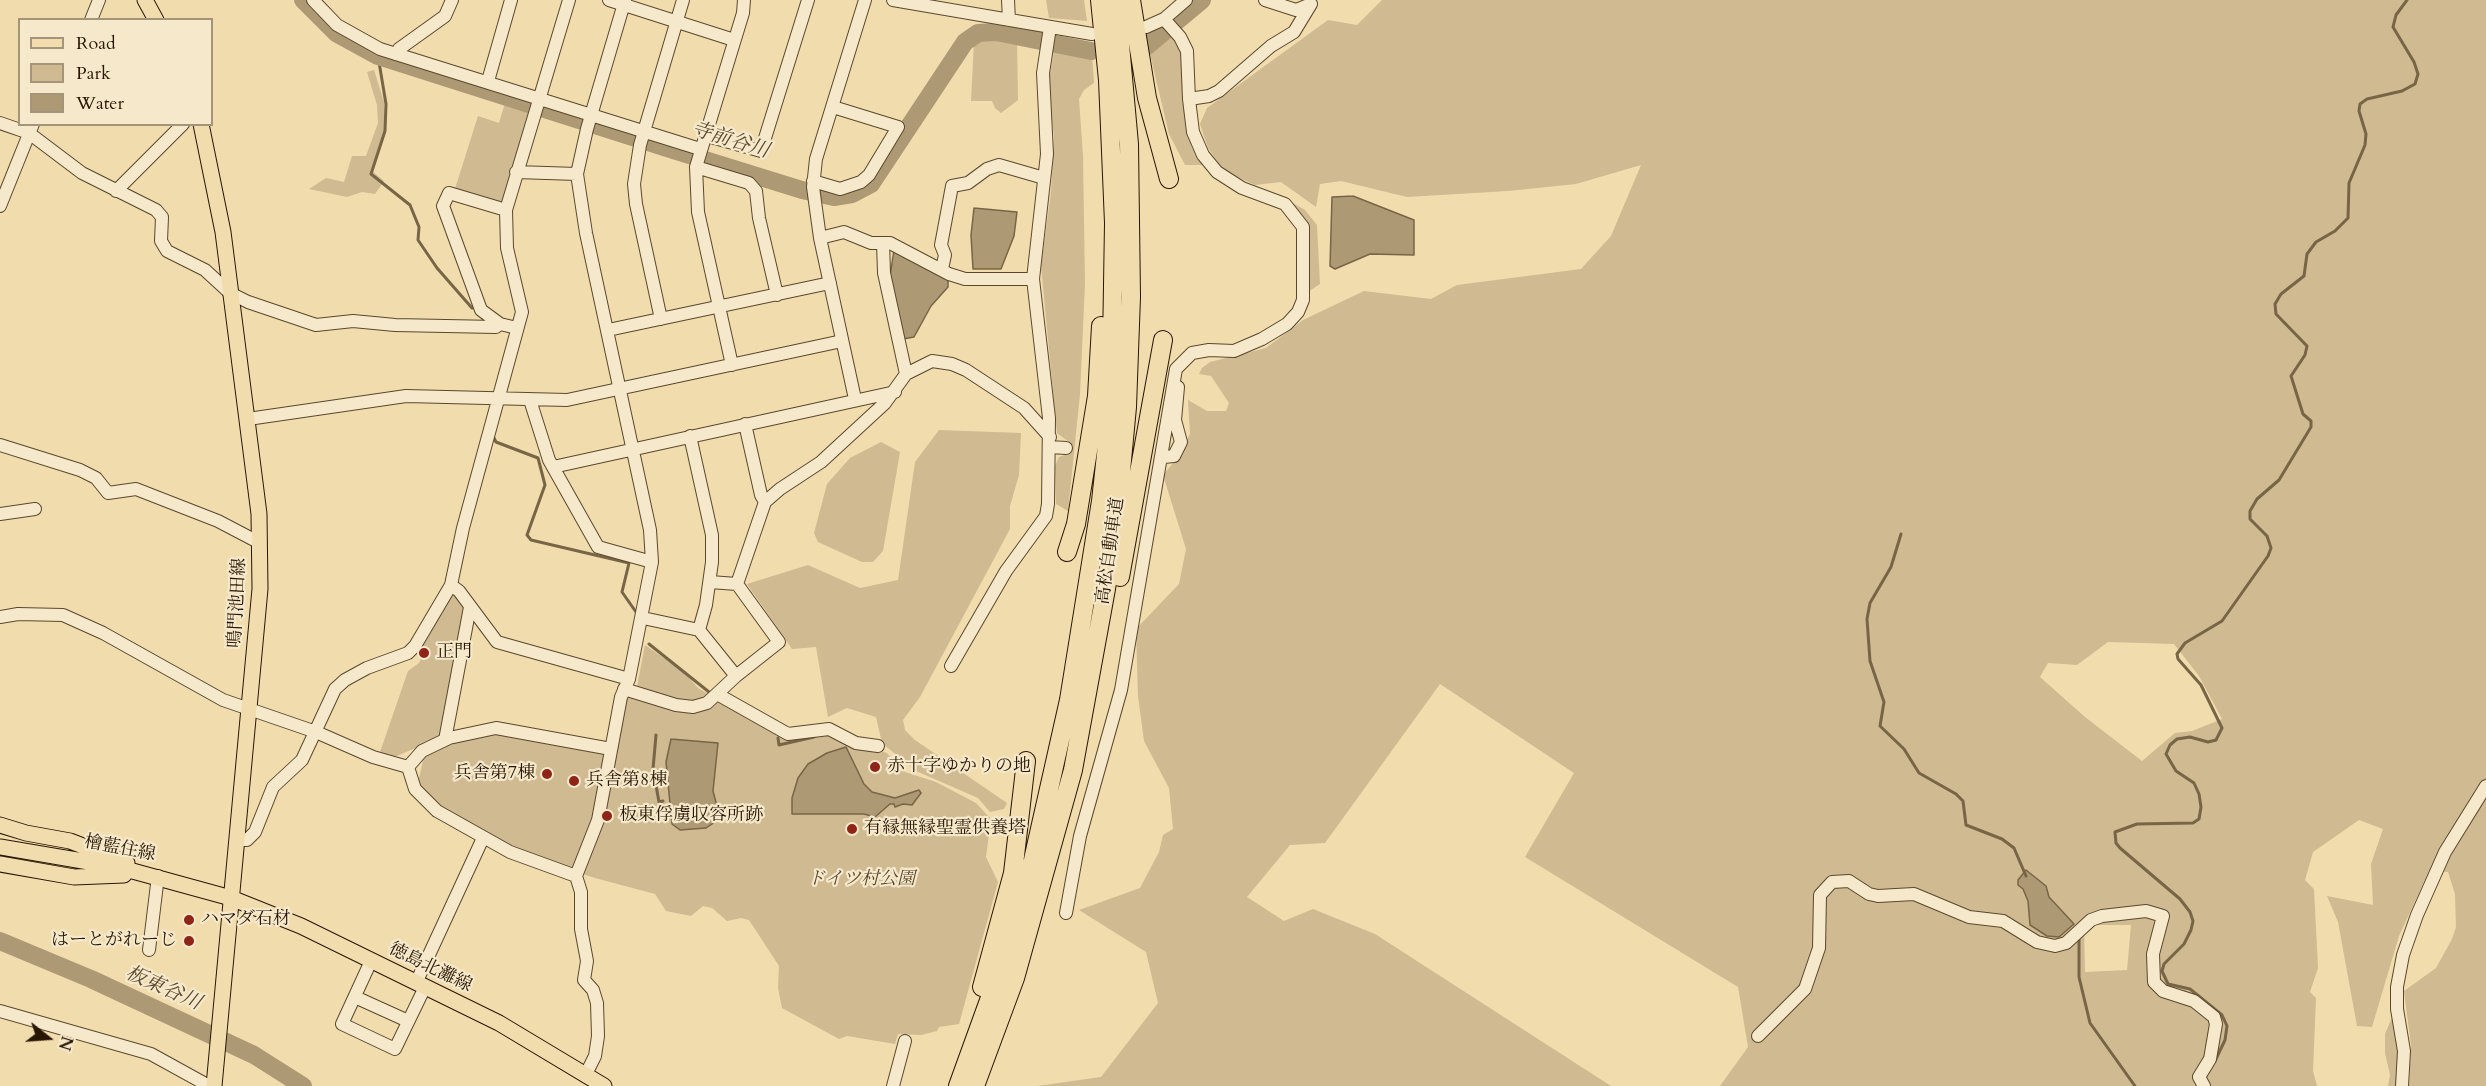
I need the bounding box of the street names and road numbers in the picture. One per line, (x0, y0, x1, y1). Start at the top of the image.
street label: 高松自動車道 (1093, 496, 1129, 606)
street label: 鳴門池田線 (225, 557, 251, 649)
street label: 檜藍住線 (83, 832, 157, 866)
street label: 徳島北灘線 (385, 939, 475, 997)

